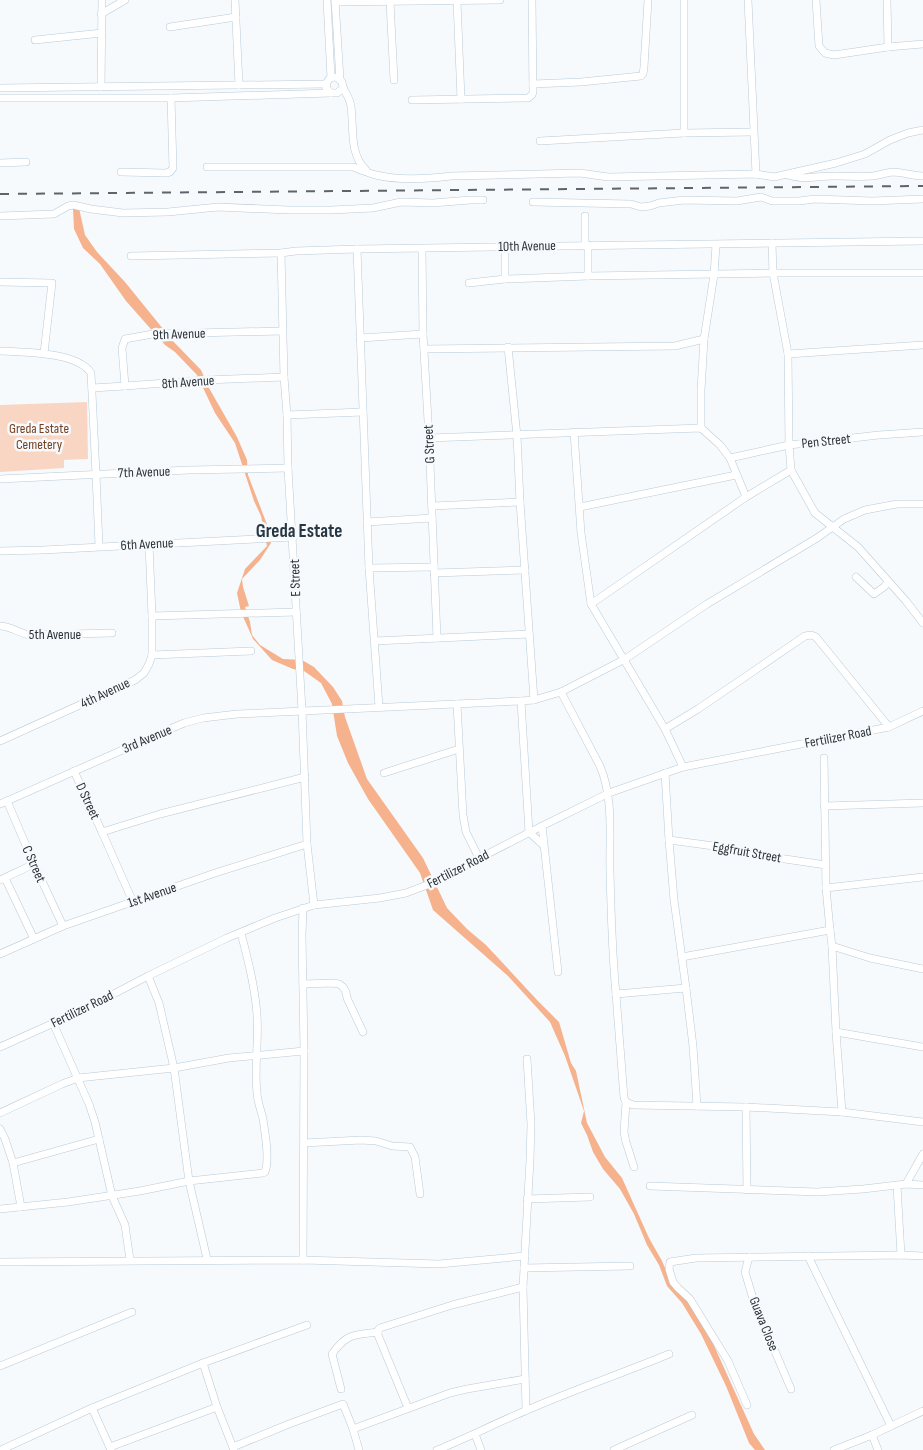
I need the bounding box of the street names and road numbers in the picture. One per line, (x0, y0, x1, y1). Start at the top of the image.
street label: 10th Avenue (498, 237, 556, 255)
street label: 9th Avenue (152, 325, 206, 343)
street label: 8th Avenue (161, 372, 215, 392)
street label: G Street (419, 424, 439, 464)
street label: Pen Street (801, 430, 851, 452)
street label: 7th Avenue (117, 463, 171, 481)
street label: 6th Avenue (120, 534, 174, 554)
street label: E Street (286, 559, 304, 597)
street label: 5th Avenue (29, 626, 81, 643)
street label: 4th Avenue (78, 674, 132, 712)
street label: 3rd Avenue (120, 721, 174, 757)
street label: Fertilizer Road (803, 722, 873, 752)
street label: D Street (72, 780, 104, 822)
street label: Eggfruit Street (711, 838, 783, 866)
street label: C Street (18, 843, 50, 885)
street label: Fertilizer Road (424, 846, 492, 892)
street label: 1st Avenue (125, 879, 179, 911)
street label: Fertilizer Road (48, 987, 116, 1031)
street label: Guava Close (745, 1294, 783, 1354)

